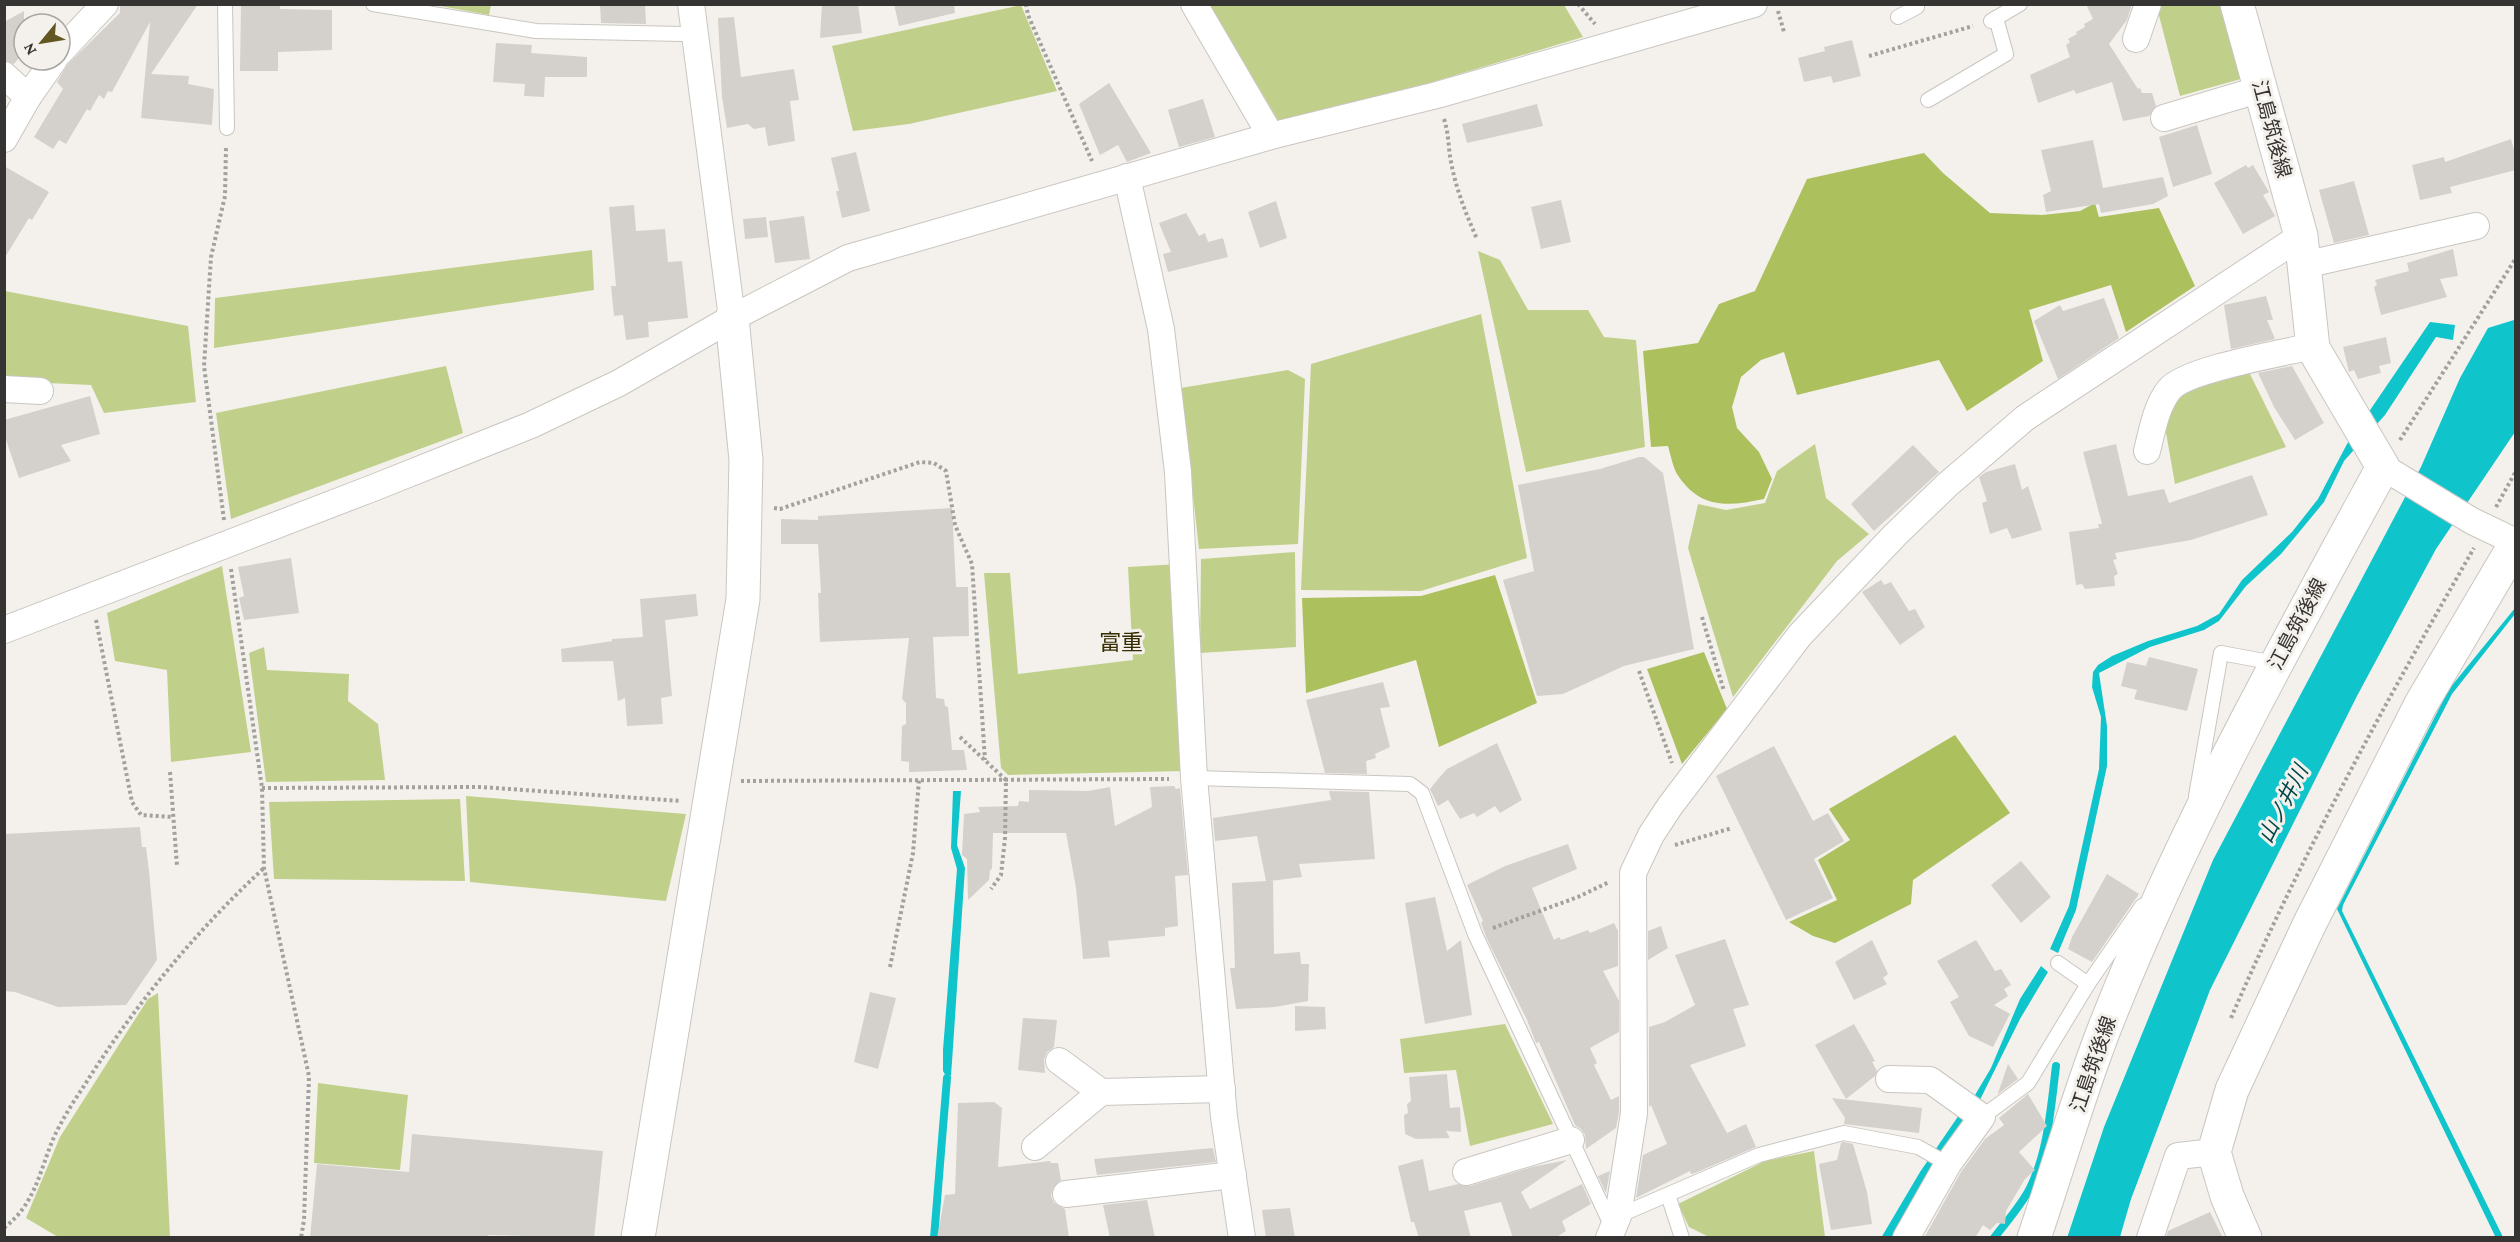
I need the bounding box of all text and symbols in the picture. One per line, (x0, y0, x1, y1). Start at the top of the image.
north arrow (12, 12, 72, 72)
text: N (19, 40, 40, 58)
street label: 江島筑後線 (2248, 78, 2296, 180)
street label: 江島筑後線 (2264, 575, 2330, 673)
district label: 富重 (1099, 630, 1143, 655)
water label: 山ノ井川 (2253, 759, 2314, 847)
street label: 江島筑後線 (2066, 1013, 2120, 1115)

